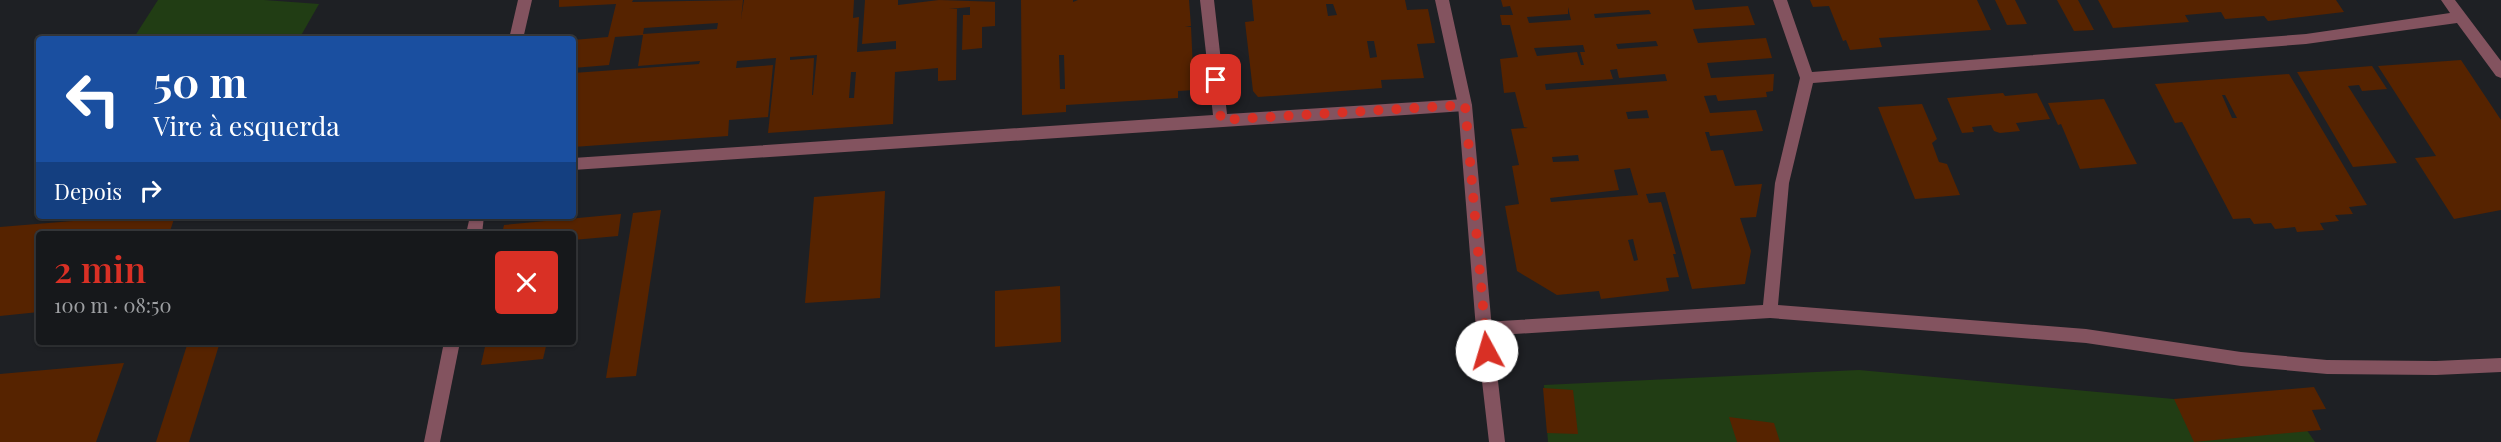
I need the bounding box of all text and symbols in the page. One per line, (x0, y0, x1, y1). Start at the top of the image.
text: 50 m (153, 53, 247, 109)
pin (1190, 54, 1241, 105)
icon: left (54, 60, 132, 138)
icon: arrive (1199, 63, 1232, 96)
text: Vire à esquerda (153, 107, 340, 143)
icon: right (134, 174, 167, 207)
text: Depois (54, 176, 122, 206)
text: 2 min (54, 244, 146, 292)
button: close (495, 251, 558, 314)
text: 100 m · 08:50 (54, 291, 171, 318)
position arrow (1455, 319, 1519, 383)

